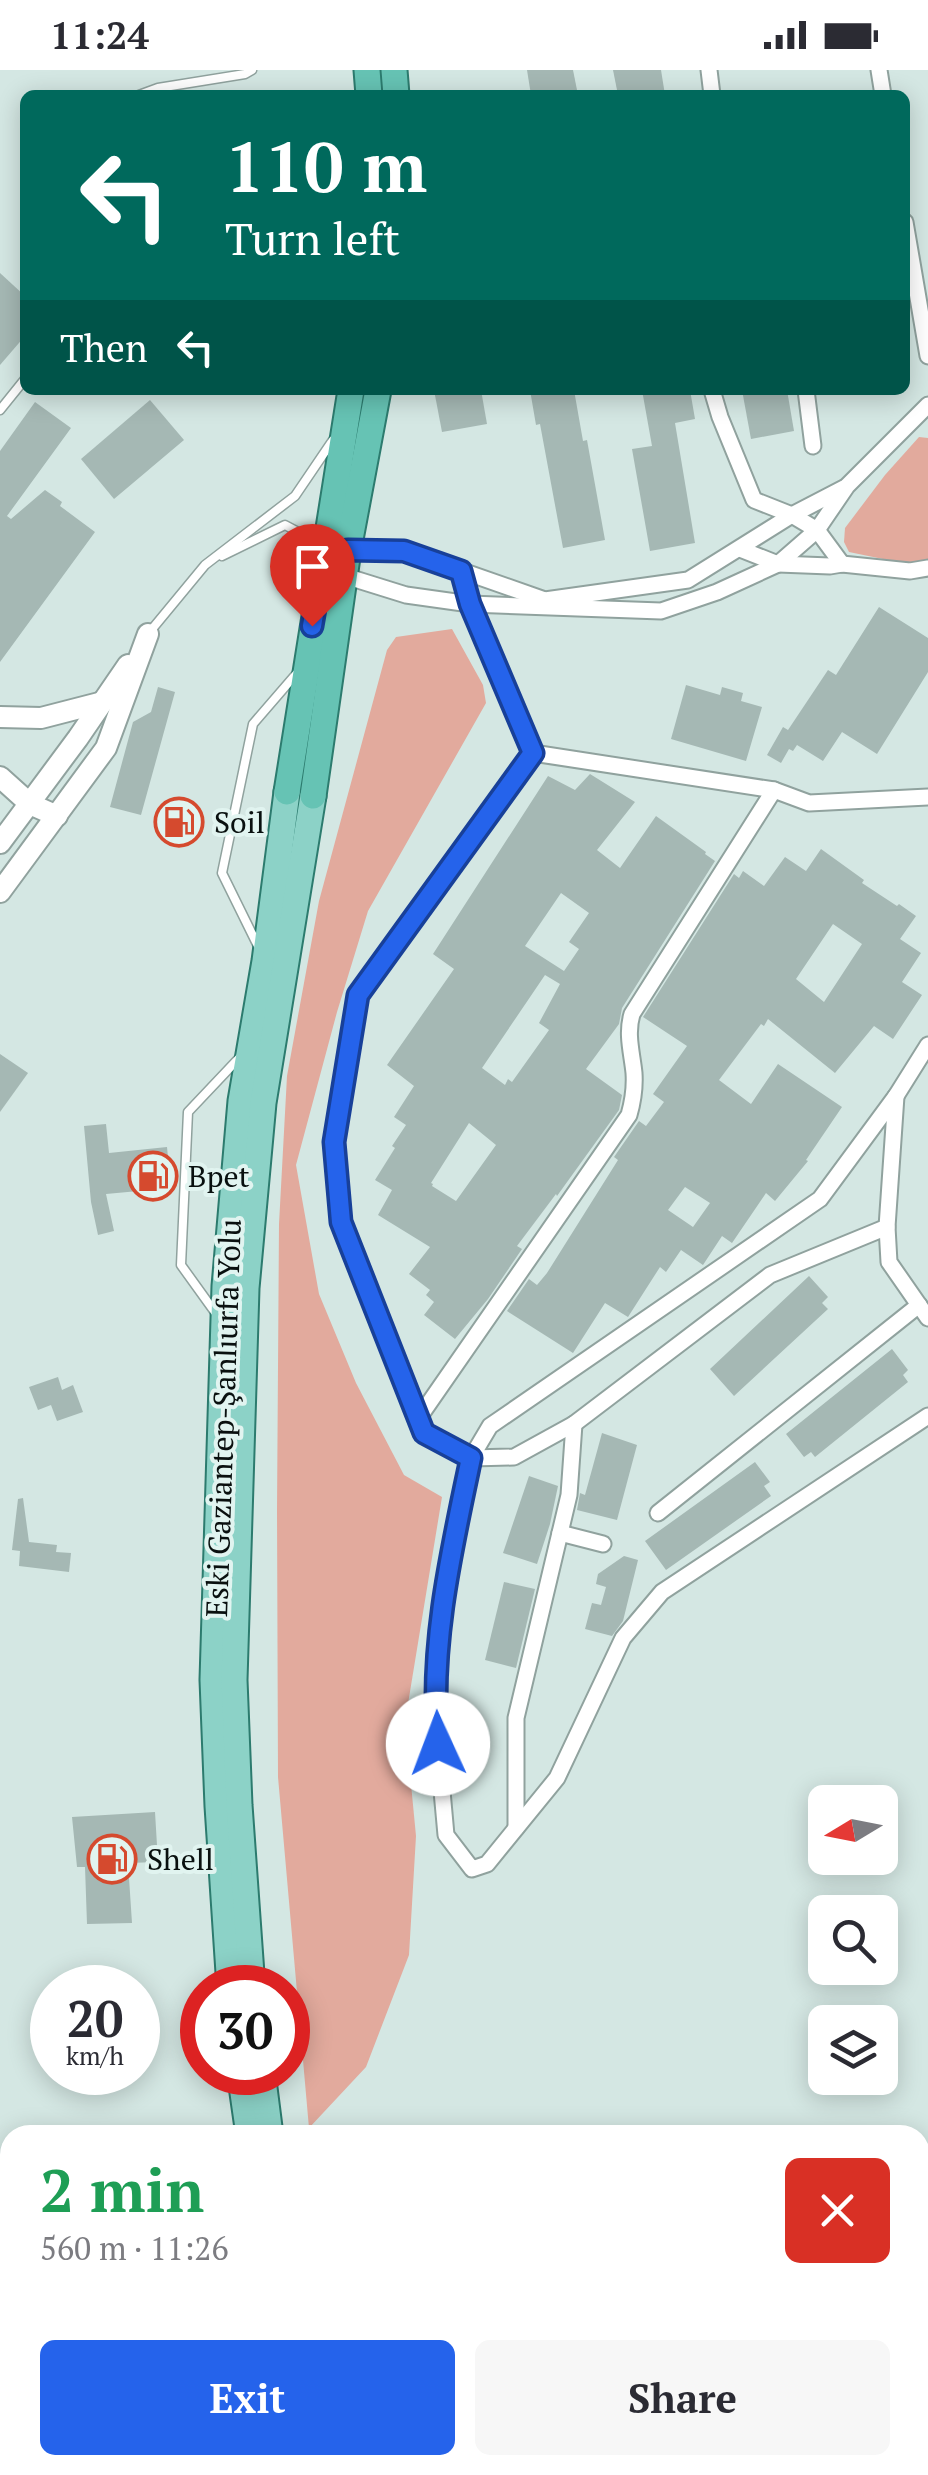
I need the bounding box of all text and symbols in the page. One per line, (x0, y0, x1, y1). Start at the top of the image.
text: 11:24 (50, 10, 149, 60)
text: 110 m (225, 119, 427, 212)
icon: left (60, 130, 190, 260)
text: Turn left (225, 208, 400, 268)
icon: left (168, 320, 223, 375)
text: Then (60, 323, 148, 373)
pin (270, 524, 355, 627)
icon: arrive (285, 539, 340, 594)
fuel station icon: Soil (153, 796, 205, 848)
place label: Soil (214, 802, 265, 842)
fuel station icon: Bpet (127, 1150, 179, 1202)
place label: Bpet (188, 1156, 250, 1196)
street label: Eski Gaziantep-Şanlıurfa Yolu (196, 1218, 250, 1618)
position arrow (386, 1692, 490, 1796)
north arrow (808, 1785, 898, 1875)
map controls (808, 1785, 898, 2095)
fuel station icon: Shell (86, 1833, 138, 1885)
place label: Shell (147, 1839, 214, 1879)
button: search (808, 1895, 898, 1985)
speed limit sign: 30 (180, 1965, 310, 2095)
text: 20 (67, 1985, 123, 2051)
button: layers (808, 2005, 898, 2095)
text: km/h (66, 2039, 124, 2072)
text: 2 min (40, 2150, 204, 2229)
button: close (785, 2158, 890, 2263)
text: 560 m · 11:26 (40, 2227, 228, 2269)
button: Exit (40, 2340, 455, 2455)
button: Share (475, 2340, 890, 2455)

